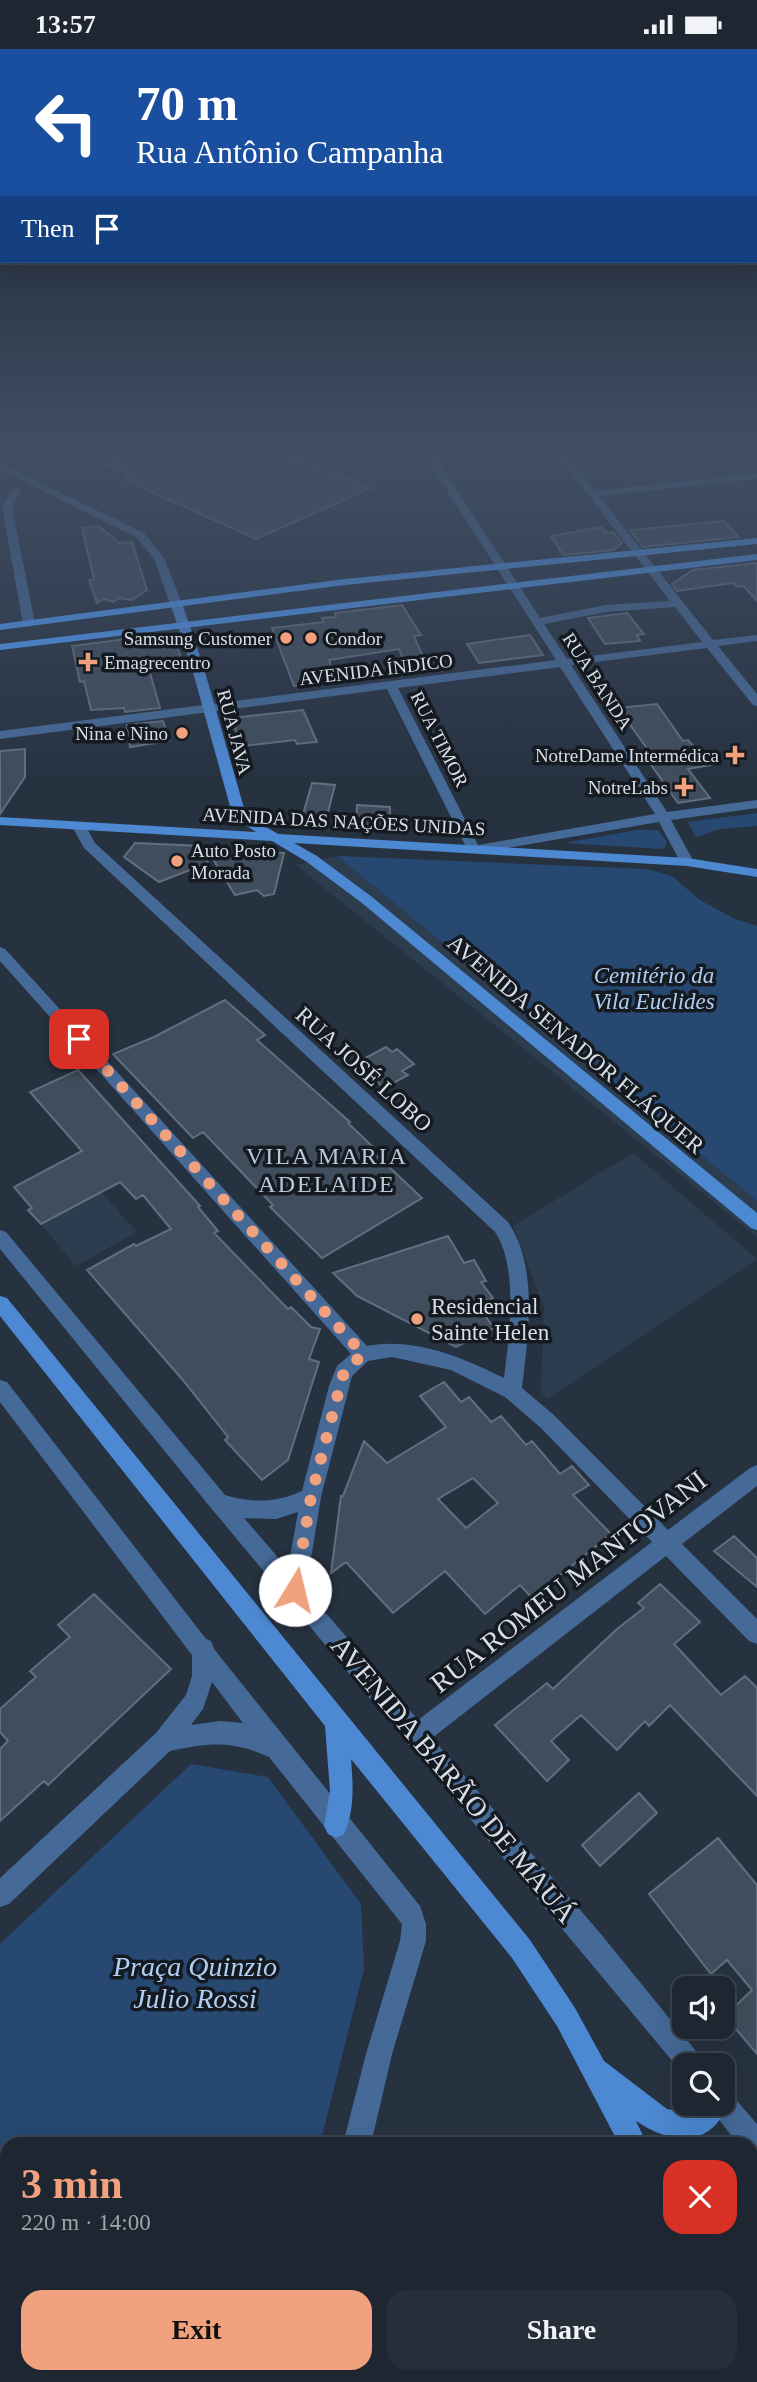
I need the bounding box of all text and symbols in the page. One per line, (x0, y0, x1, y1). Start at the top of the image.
text: 13:57 (35, 10, 96, 39)
text: 70 m (136, 76, 238, 131)
icon: left (21, 77, 112, 168)
text: Rua Antônio Campanha (136, 134, 444, 170)
icon: arrive (88, 210, 126, 248)
text: Then (21, 214, 74, 243)
place label: Samsung Customer (124, 628, 273, 649)
place label: Condor (325, 628, 383, 649)
street label: RUA BANDA (558, 629, 637, 734)
marker: Samsung Customer (278, 630, 294, 646)
marker: Condor (303, 630, 319, 646)
street label: AVENIDA ÍNDICO (298, 650, 454, 689)
marker: Emagrecentro (78, 652, 98, 672)
place label: Emagrecentro (104, 652, 211, 673)
street label: RUA JAVA (213, 687, 256, 777)
street label: RUA TIMOR (406, 688, 473, 791)
place label: Nina e Nino (75, 723, 168, 744)
marker: Nina e Nino (174, 725, 190, 741)
place label: NotreDame Intermédica (535, 745, 720, 766)
marker: NotreDame Intermédica (725, 745, 745, 765)
place label: NotreLabs (588, 777, 668, 798)
marker: NotreLabs (674, 777, 694, 797)
street label: AVENIDA DAS NAÇÕES UNIDAS (202, 804, 486, 839)
place label: Auto Posto Morada (191, 840, 276, 883)
marker: Auto Posto Morada (169, 853, 185, 869)
street label: AVENIDA SENADOR FLÁQUER (443, 930, 709, 1159)
park label: Cemitério da Vila Euclides (593, 963, 715, 1014)
street label: RUA JOSÉ LOBO (291, 1002, 437, 1137)
pin (49, 1009, 109, 1069)
icon: arrive (60, 1020, 98, 1058)
district label: VILA MARIA ADELAIDE (246, 1143, 408, 1197)
place label: Residencial Sainte Helen (431, 1294, 550, 1345)
marker: Residencial Sainte Helen (409, 1311, 425, 1327)
street label: RUA ROMEU MANTOVANI (424, 1464, 712, 1699)
position arrow (258, 1553, 332, 1627)
street label: AVENIDA BARÃO DE MAUÁ (325, 1630, 583, 1929)
park label: Praça Quinzio Julio Rossi (112, 1951, 277, 2014)
map controls (672, 1976, 735, 2116)
button: sound (672, 1976, 735, 2039)
button: search (672, 2053, 735, 2116)
button: close (663, 2160, 737, 2234)
text: 3 min (21, 2161, 123, 2207)
text: 220 m · 14:00 (21, 2210, 151, 2235)
button: Exit (21, 2290, 372, 2370)
button: Share (386, 2290, 737, 2370)

